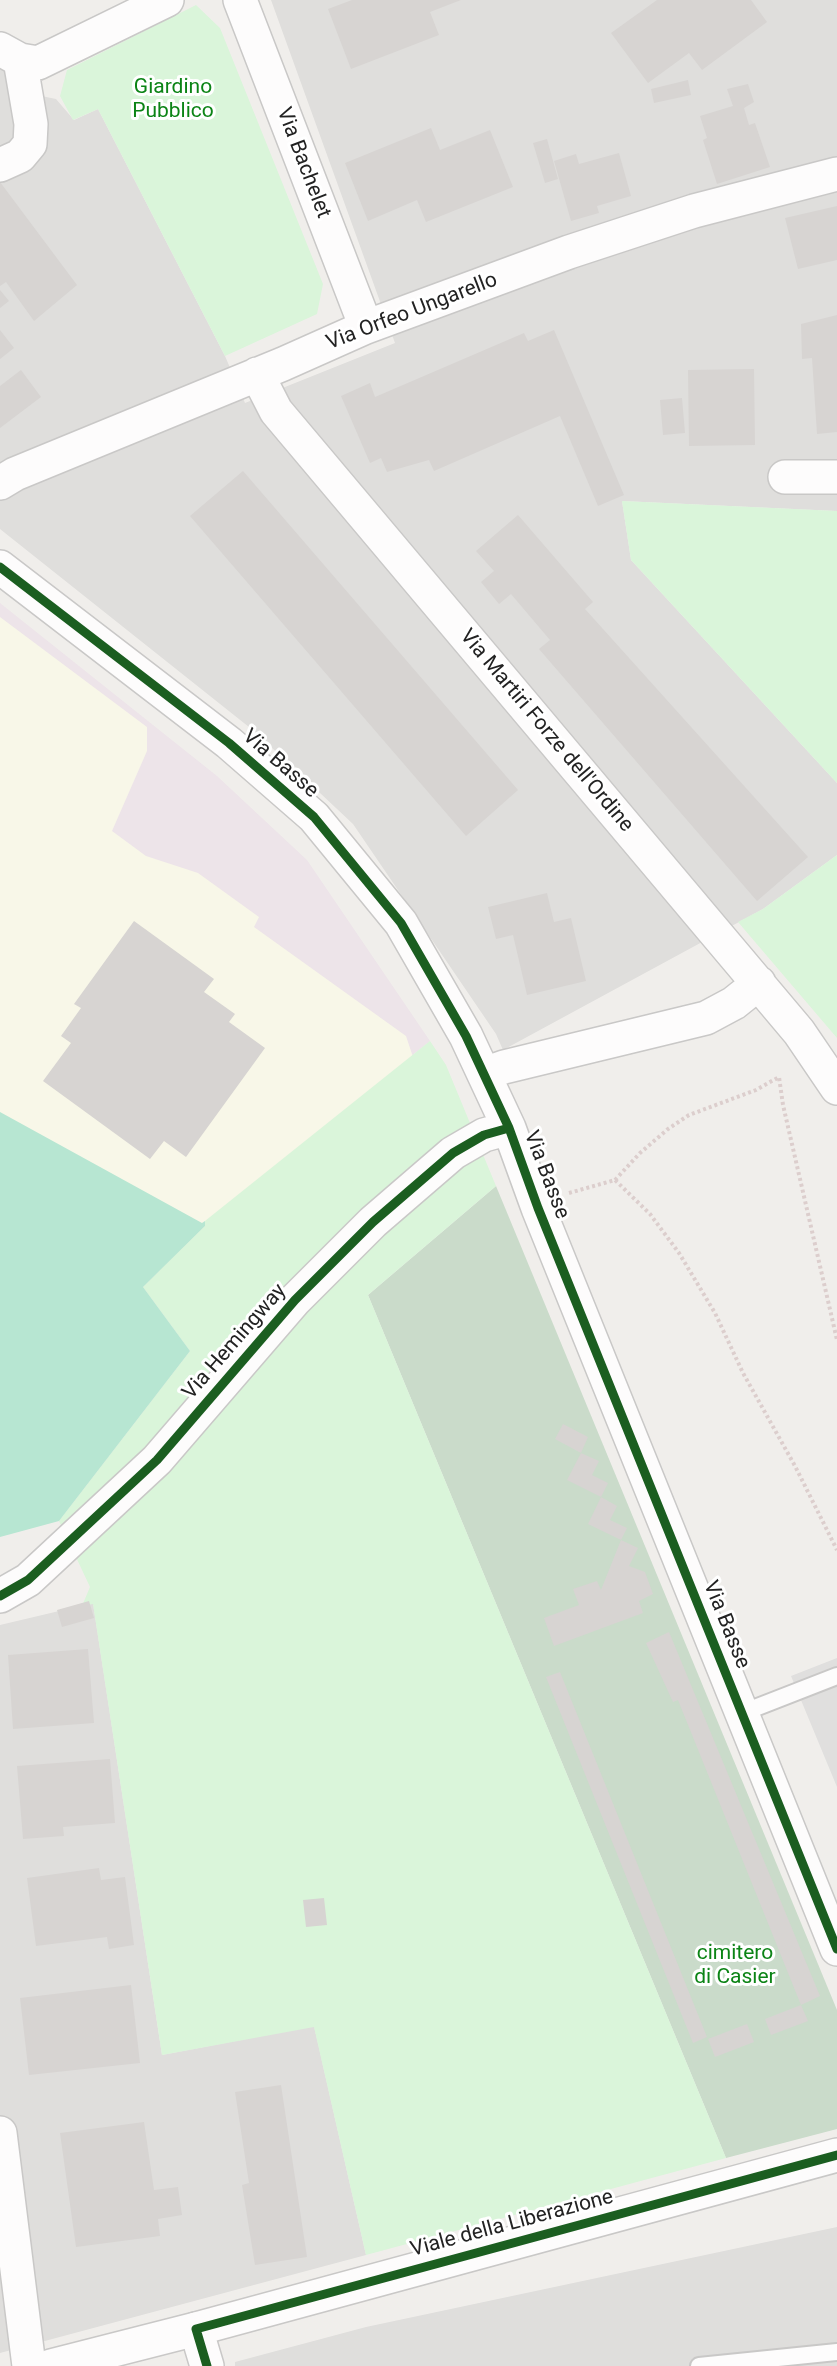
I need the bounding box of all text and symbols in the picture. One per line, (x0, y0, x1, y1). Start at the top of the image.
park label: Giardino Pubblico (132, 75, 214, 125)
street label: Via Bachelet (270, 104, 336, 222)
street label: Via Orfeo Ungarello (323, 268, 501, 356)
street label: Via Martiri Forze dell'Ordine (454, 625, 638, 837)
street label: Via Basse (237, 724, 323, 804)
street label: Via Basse (518, 1127, 574, 1223)
street label: Via Hemingway (178, 1279, 292, 1405)
street label: Via Basse (697, 1577, 755, 1673)
park label: cimitero di Casier (694, 1941, 776, 1991)
street label: Viale della Liberazione (408, 2185, 616, 2263)

